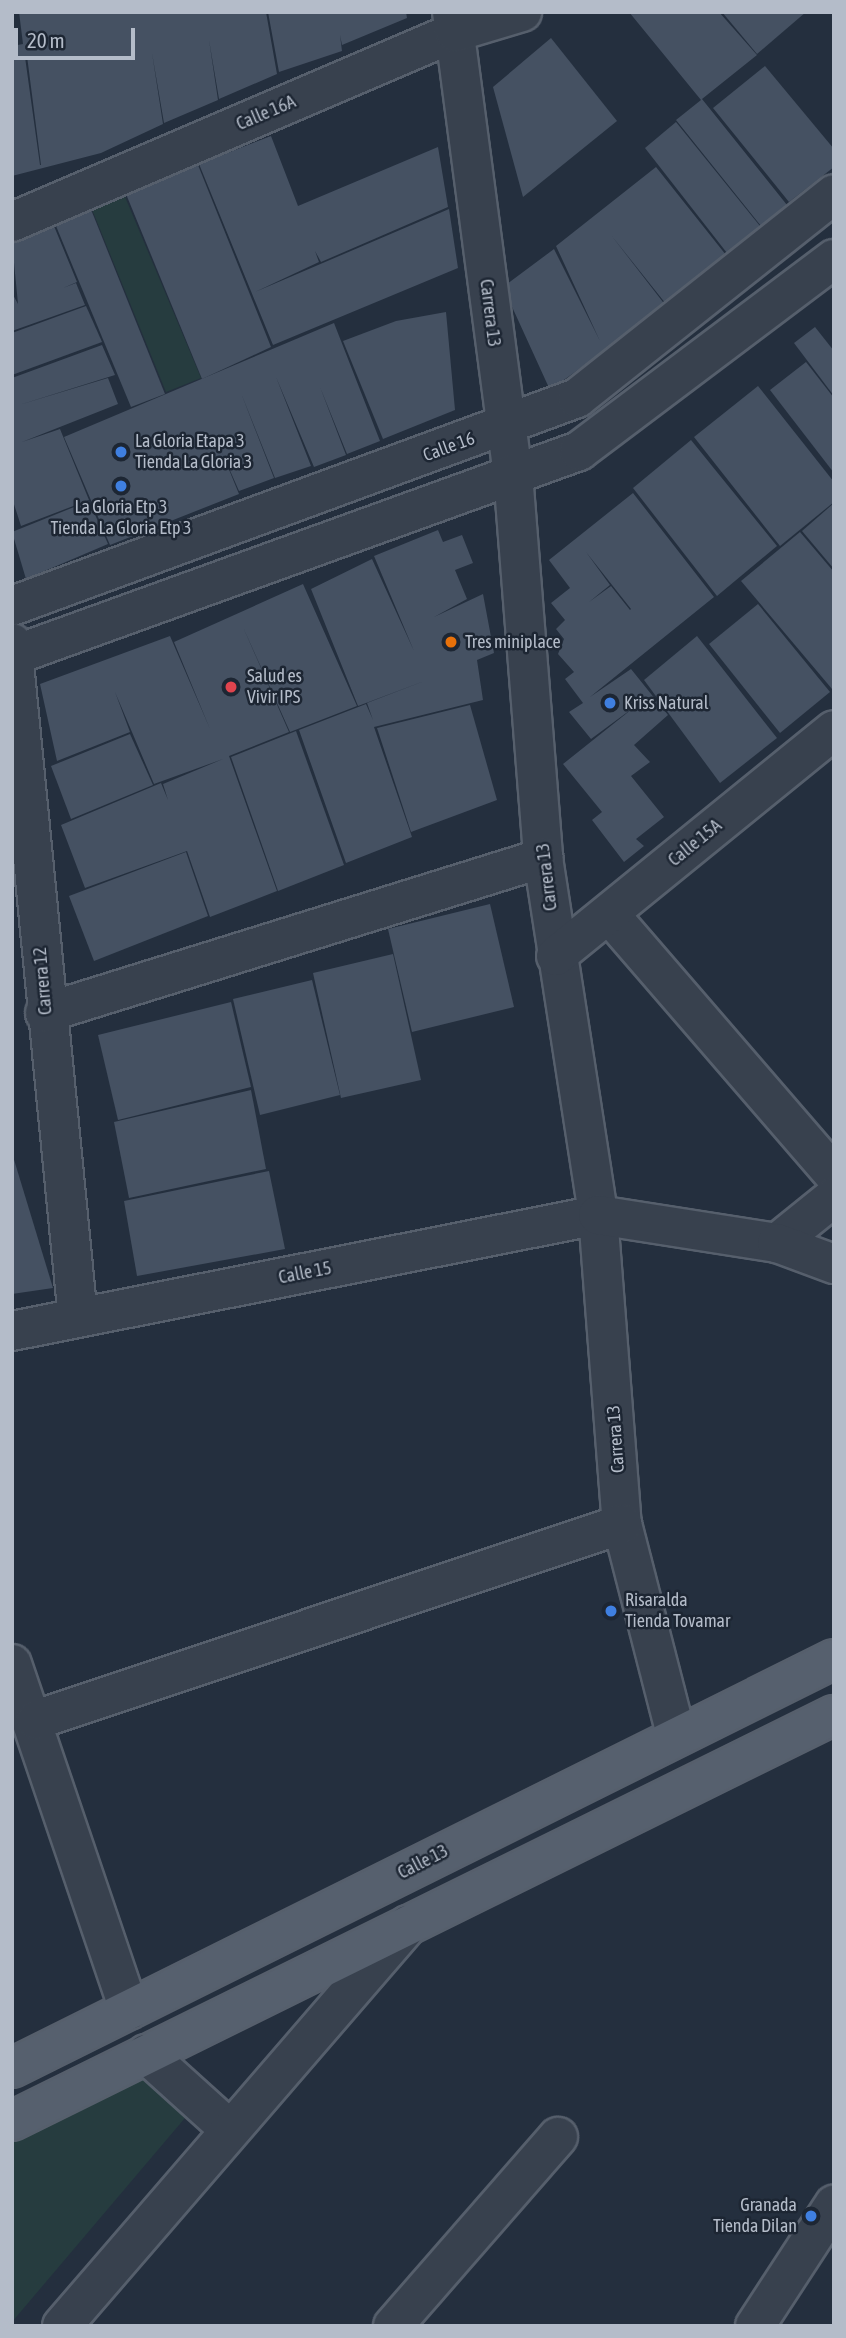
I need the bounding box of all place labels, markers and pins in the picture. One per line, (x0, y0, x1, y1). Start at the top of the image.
place label: La Gloria Etapa 3 Tienda La Gloria 3 (135, 431, 252, 474)
marker: La Gloria Etapa 3 Tienda La Gloria 3 (113, 444, 129, 460)
marker: La Gloria Etp 3 Tienda La Gloria Etp 3 (113, 478, 129, 494)
place label: La Gloria Etp 3 Tienda La Gloria Etp 3 (51, 497, 191, 540)
place label: Tres miniplace (465, 631, 561, 653)
marker: Tres miniplace (443, 634, 459, 650)
place label: Salud es Vivir IPS (247, 666, 302, 708)
marker: Salud es Vivir IPS (221, 677, 241, 697)
place label: Kriss Natural (624, 692, 708, 714)
marker: Kriss Natural (602, 695, 618, 711)
place label: Risaralda Tienda Tovamar (625, 1590, 730, 1632)
marker: Risaralda Tienda Tovamar (603, 1603, 619, 1619)
place label: Granada Tienda Dilan (713, 2195, 797, 2238)
marker: Granada Tienda Dilan (803, 2208, 819, 2224)

